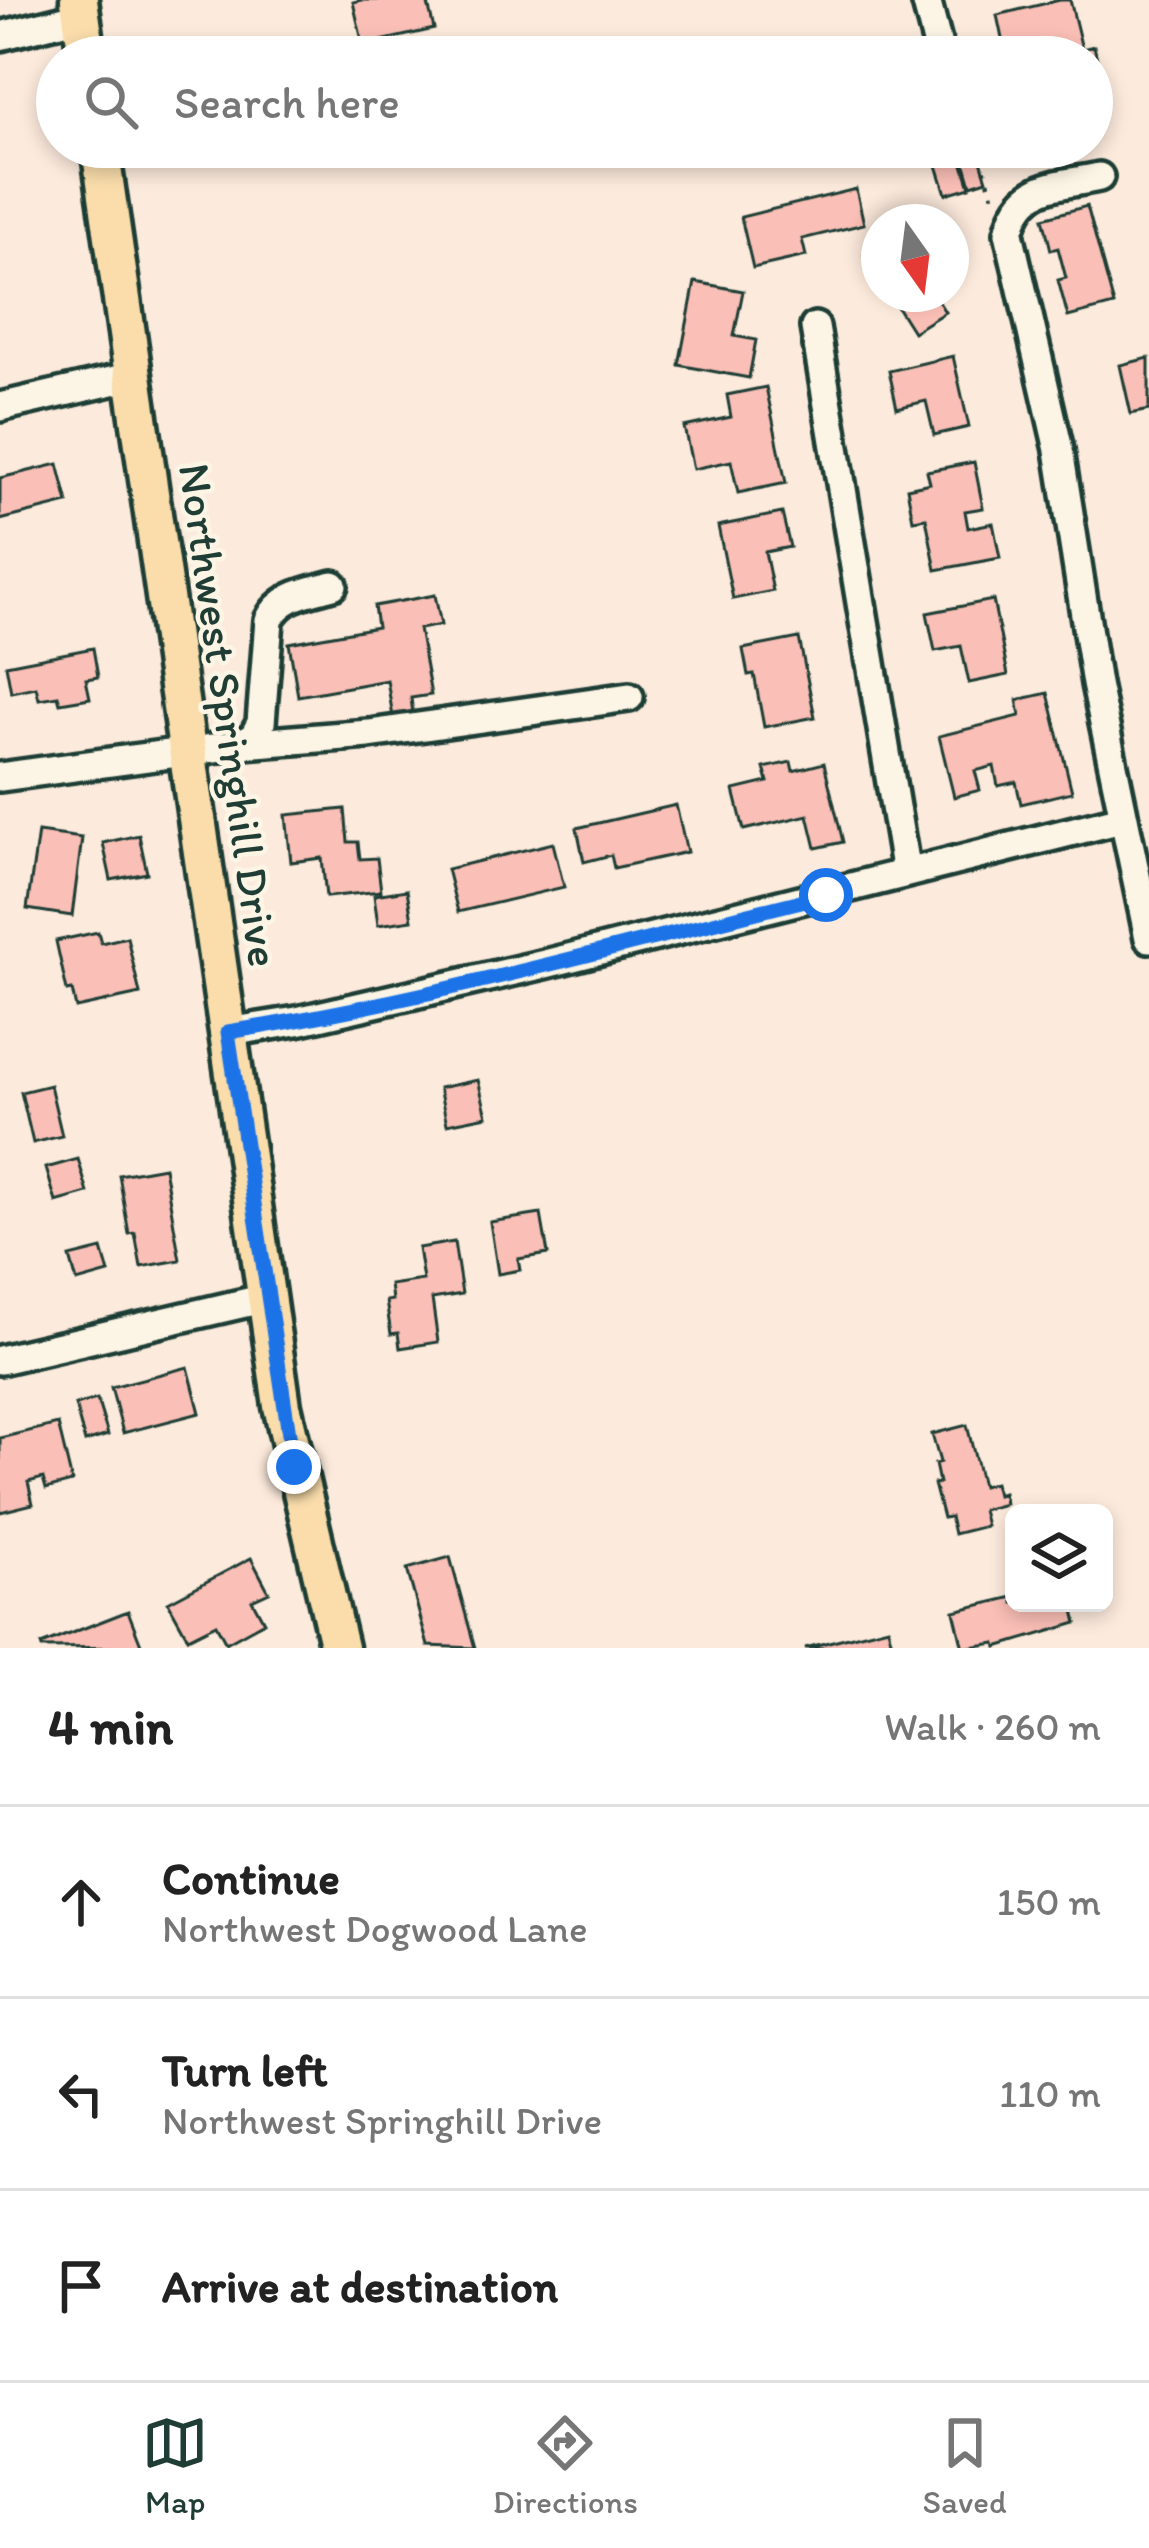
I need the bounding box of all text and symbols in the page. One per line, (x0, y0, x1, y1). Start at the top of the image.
search box (36, 36, 1113, 168)
icon: search (78, 69, 144, 135)
text: Search here (174, 75, 400, 129)
north arrow (861, 204, 969, 312)
street label: Northwest Springhill Drive (168, 460, 292, 970)
route start (799, 868, 853, 922)
route end (267, 1440, 321, 1494)
map controls (1005, 1504, 1113, 1612)
button: layers (1005, 1504, 1113, 1612)
text: 4 min (48, 1696, 173, 1757)
text: Walk · 260 m (884, 1703, 1101, 1750)
text: Continue (162, 1851, 340, 1905)
icon: ahead (48, 1869, 114, 1935)
text: 150 m (997, 1878, 1101, 1925)
text: Northwest Dogwood Lane (162, 1905, 588, 1952)
text: Turn left (162, 2043, 328, 2097)
icon: left (48, 2061, 114, 2127)
text: 110 m (999, 2070, 1101, 2117)
text: Northwest Springhill Drive (162, 2097, 602, 2144)
icon: arrive (48, 2253, 114, 2319)
text: Arrive at destination (162, 2259, 558, 2313)
tab: Map (142, 2410, 208, 2521)
tab: Directions (493, 2410, 638, 2521)
tab: Saved (923, 2410, 1007, 2521)

